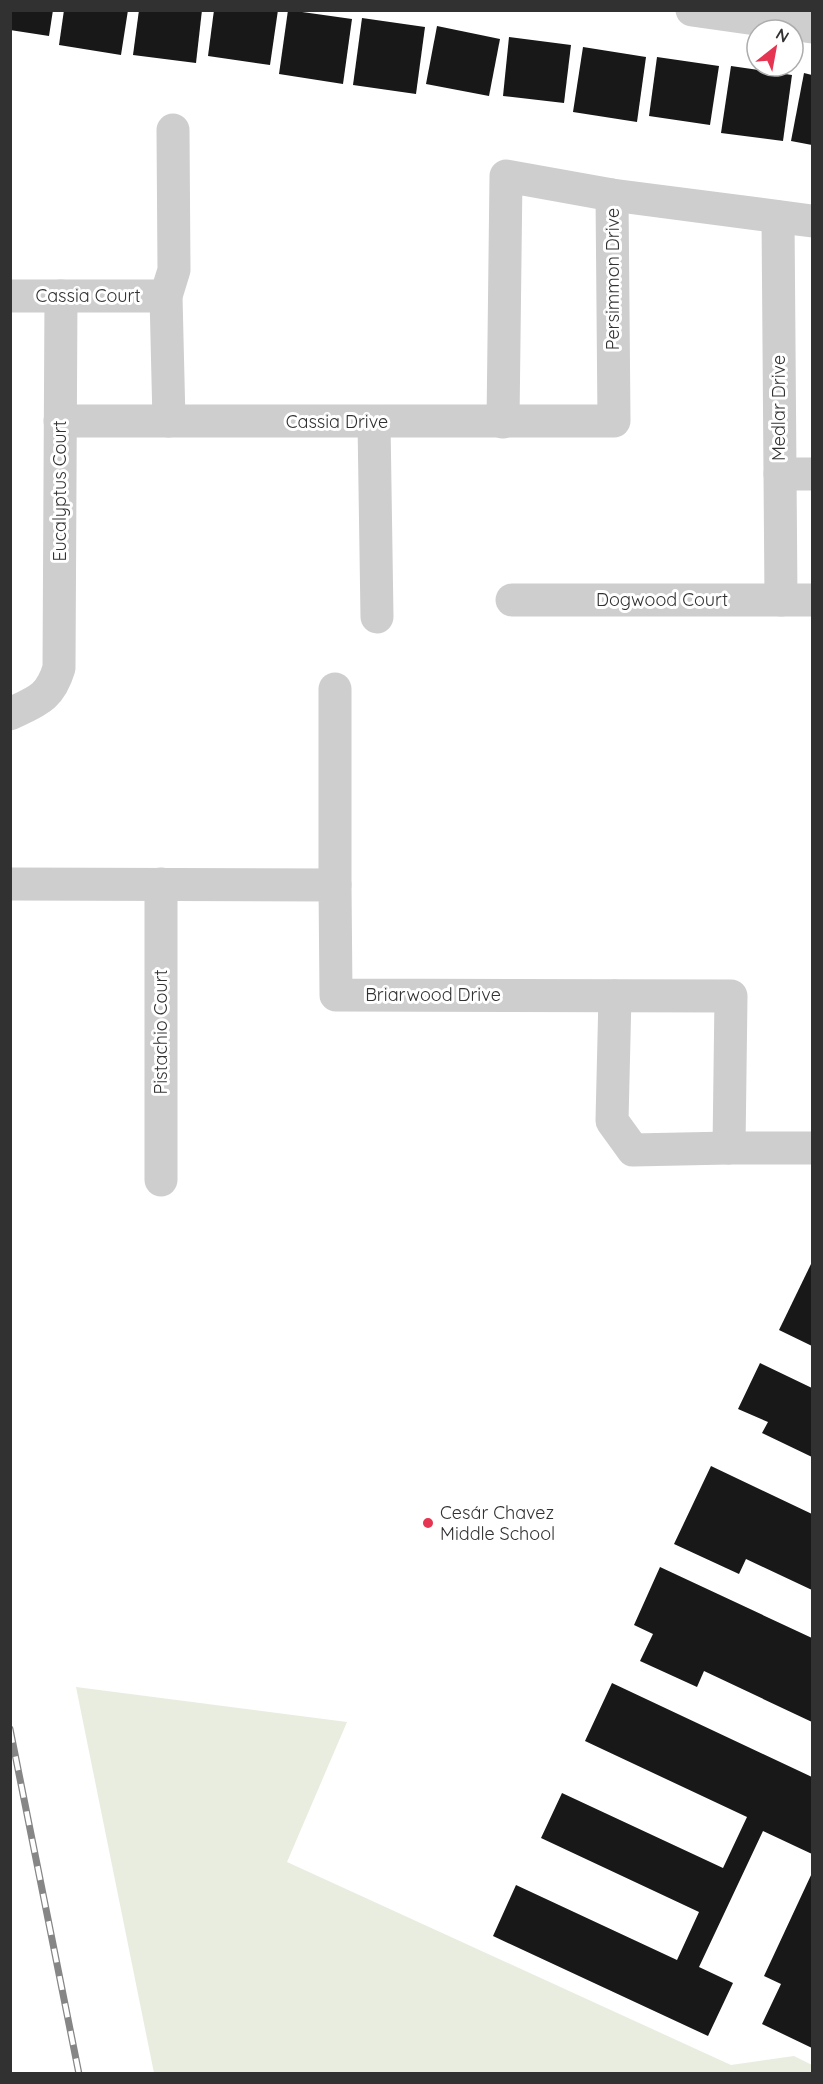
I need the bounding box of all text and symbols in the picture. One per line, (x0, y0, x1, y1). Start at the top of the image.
north arrow (745, 18, 805, 78)
text: N (773, 24, 793, 47)
street label: Persimmon Drive (601, 208, 624, 350)
street label: Cassia Court (35, 284, 141, 307)
street label: Medlar Drive (767, 355, 790, 461)
street label: Cassia Drive (286, 410, 388, 433)
street label: Eucalyptus Court (48, 420, 71, 562)
street label: Dogwood Court (596, 588, 728, 611)
street label: Pistachio Court (149, 969, 172, 1095)
street label: Briarwood Drive (365, 983, 501, 1006)
place label: Cesár Chavez Middle School (440, 1501, 555, 1545)
marker: Cesár Chavez Middle School (421, 1516, 435, 1530)

